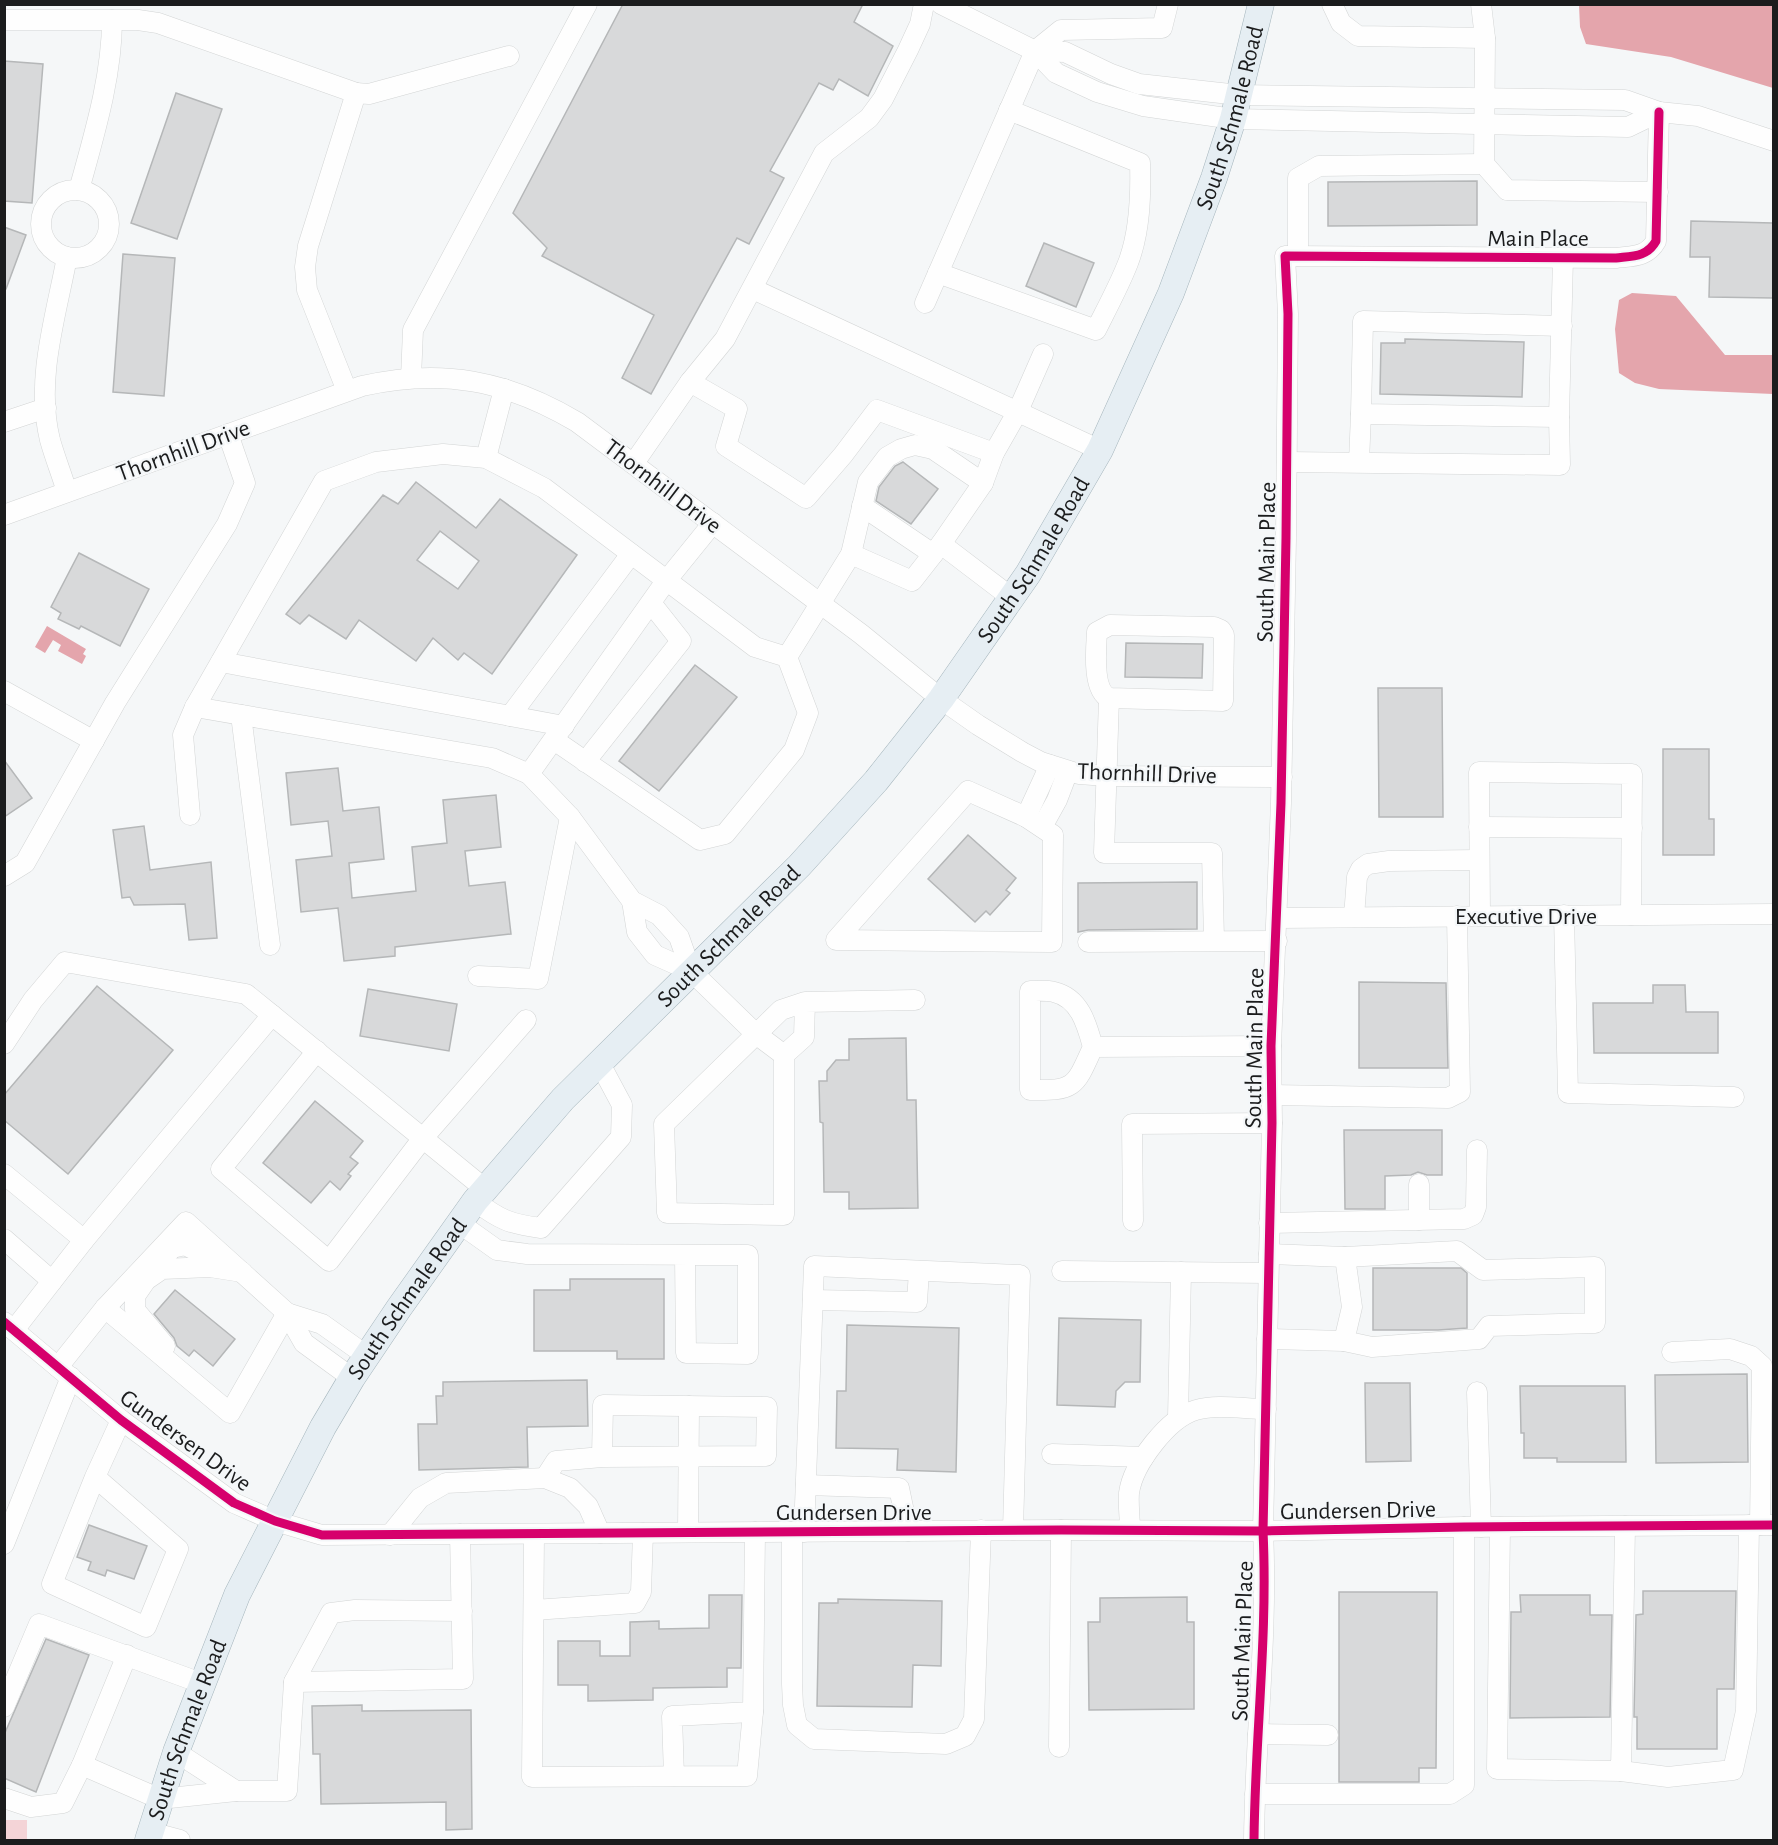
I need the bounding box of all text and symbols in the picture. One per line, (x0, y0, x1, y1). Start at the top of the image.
street label: South Schmale Road (1192, 23, 1268, 213)
street label: Main Place (1487, 227, 1589, 251)
street label: Thornhill Drive (114, 416, 253, 486)
street label: Thornhill Drive (599, 435, 725, 538)
street label: South Schmale Road (973, 473, 1095, 647)
street label: South Main Place (1254, 481, 1280, 643)
street label: Thornhill Drive (1077, 760, 1217, 788)
street label: South Schmale Road (653, 861, 805, 1012)
street label: Executive Drive (1455, 905, 1597, 929)
street label: South Main Place (1242, 967, 1268, 1129)
street label: South Schmale Road (344, 1214, 472, 1384)
street label: Gundersen Drive (115, 1385, 255, 1496)
street label: Gundersen Drive (1280, 1498, 1436, 1524)
street label: Gundersen Drive (776, 1501, 932, 1525)
street label: South Main Place (1228, 1560, 1258, 1722)
street label: South Schmale Road (144, 1636, 232, 1823)

